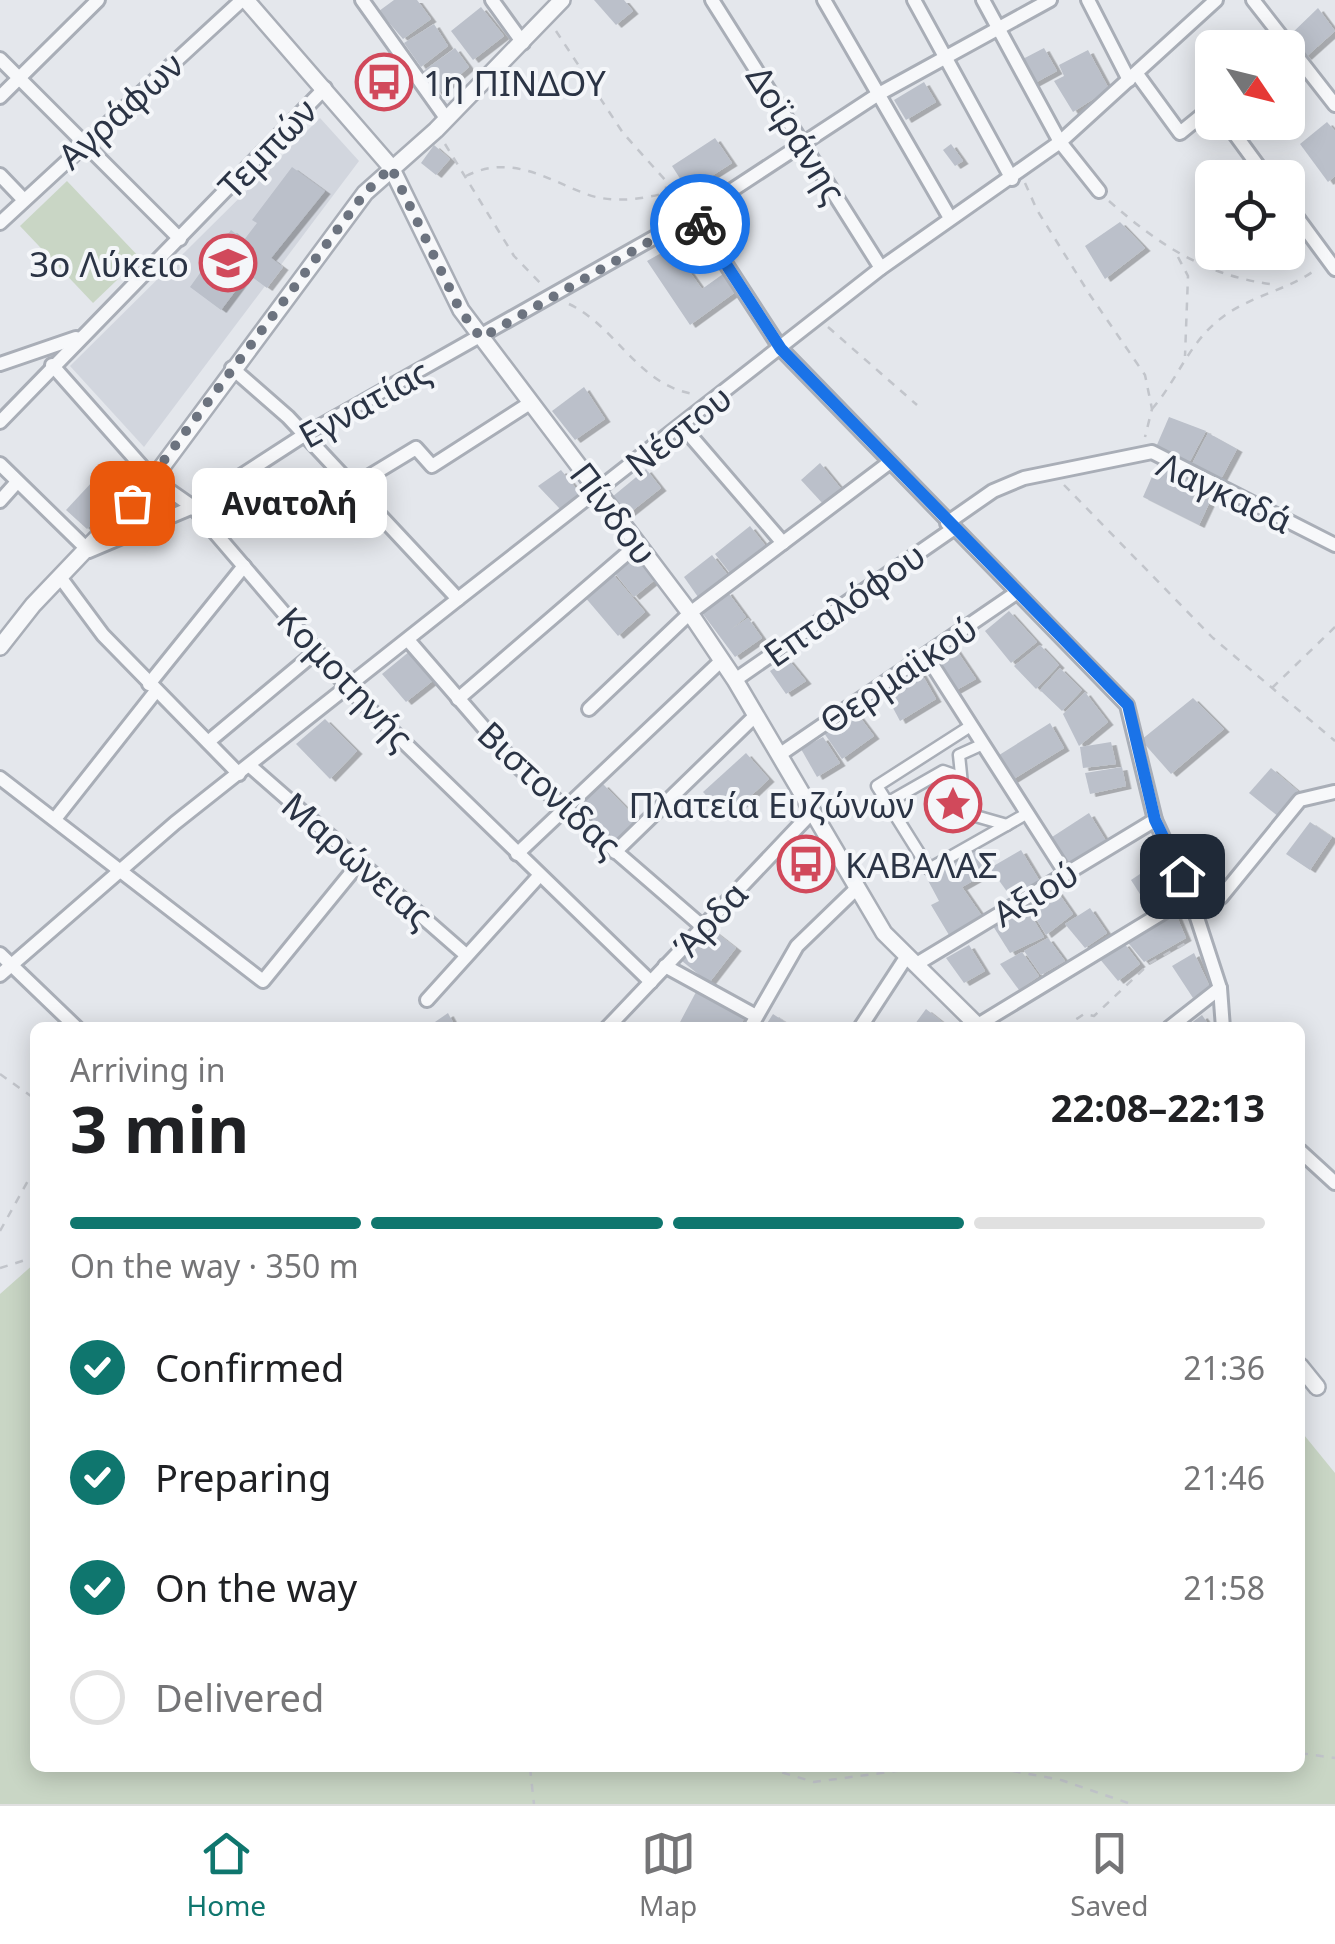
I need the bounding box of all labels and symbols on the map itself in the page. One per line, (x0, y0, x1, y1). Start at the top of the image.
north arrow (1195, 30, 1305, 140)
street label: Αγράφων (47, 41, 193, 179)
bus stop icon: 1η ΠΙΝΔΟΥ (354, 52, 414, 112)
street label: Δοϊράνης (736, 56, 858, 212)
place label: 1η ΠΙΝΔΟΥ (423, 59, 606, 106)
street label: Τεμπών (207, 87, 327, 209)
courier (650, 174, 750, 274)
school or university icon: 3ο Λύκειο (198, 233, 258, 293)
place label: 3ο Λύκειο (29, 240, 189, 287)
street label: Εγνατίας (290, 348, 438, 458)
street label: Νέστου (615, 374, 741, 486)
street label: Λαγκαδά (1150, 440, 1300, 544)
street label: Πίνδου (560, 452, 668, 574)
pin (90, 461, 175, 546)
callout: Ανατολή (192, 468, 387, 538)
street label: Επταλόφου (754, 531, 934, 677)
street label: Κομοτηνής (267, 596, 425, 760)
street label: Θερμαϊκού (810, 604, 986, 744)
street label: Βιστονίδας (468, 710, 632, 868)
place icon: Πλατεία Ευζώνων (923, 774, 983, 834)
street label: Μαρώνειας (272, 781, 444, 939)
place label: Πλατεία Ευζώνων (629, 781, 914, 828)
bus stop icon: ΚΑΒΑΛΑΣ (776, 834, 836, 894)
pin (1140, 834, 1225, 919)
place label: ΚΑΒΑΛΑΣ (845, 841, 998, 888)
street label: Αξιού (983, 849, 1087, 937)
street label: Άρδα (663, 871, 757, 967)

